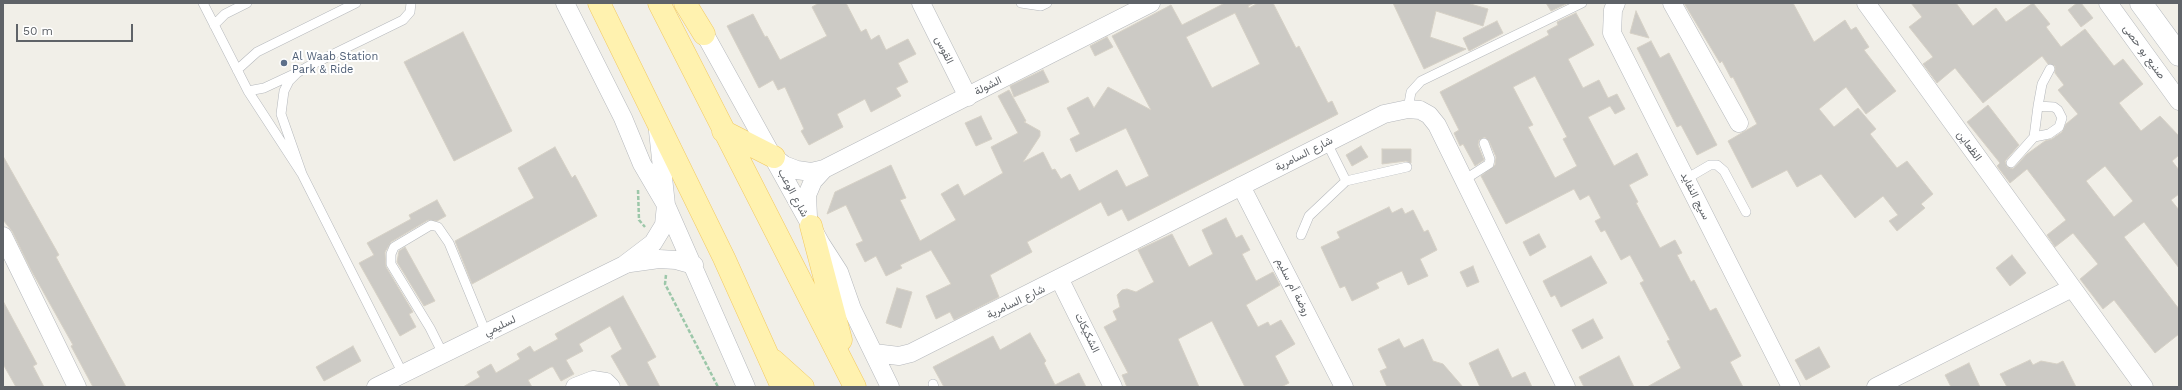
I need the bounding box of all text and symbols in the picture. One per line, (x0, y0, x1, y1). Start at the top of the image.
scale bar (18, 16, 135, 42)
street label: صنيع بو حصى (2120, 22, 2168, 82)
text: 50 m (23, 24, 53, 38)
street label: القوس (932, 34, 956, 66)
place label: Al Waab Station Park & Ride (292, 50, 378, 76)
marker: Al Waab Station Park & Ride (279, 58, 289, 68)
street label: الشولة (972, 74, 1004, 98)
street label: الظعاين (1954, 128, 1984, 164)
street label: شارع السامرية (1273, 134, 1335, 174)
street label: شارع الوعب (775, 167, 811, 219)
street label: سيج النفايد (1677, 170, 1713, 222)
street label: روضة أم سليم (1273, 256, 1313, 318)
street label: شارع السامرية (985, 282, 1047, 322)
street label: الشكيكات (1072, 311, 1102, 355)
street label: لسليمي (482, 313, 518, 339)

